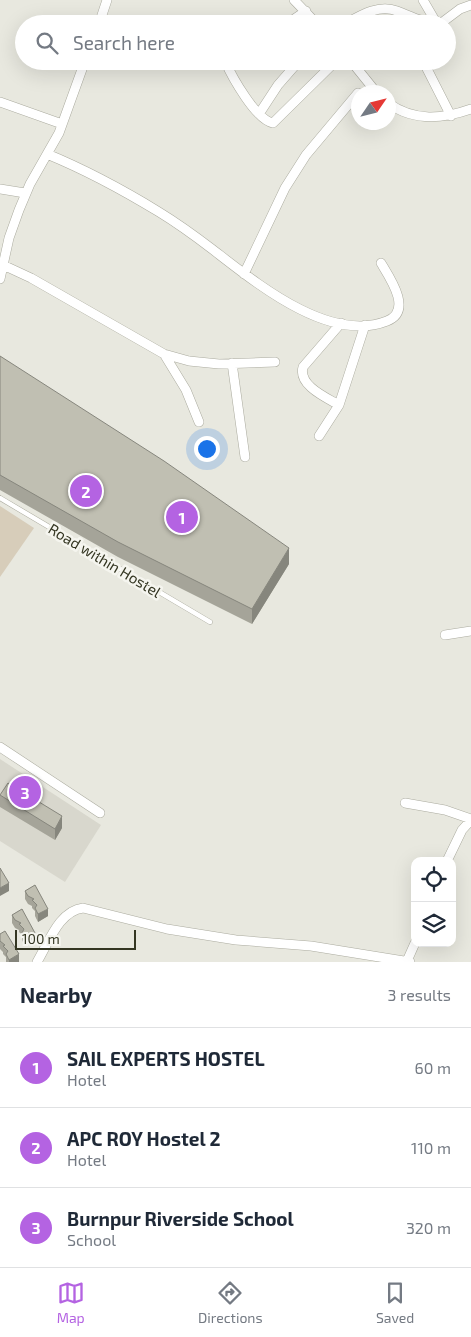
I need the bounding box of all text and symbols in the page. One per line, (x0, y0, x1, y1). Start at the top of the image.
search box (15, 15, 456, 70)
icon: search (33, 29, 61, 57)
text: Search here (73, 31, 175, 54)
north arrow (351, 85, 396, 130)
your location (194, 436, 220, 462)
pin: 2 (70, 472, 102, 510)
pin: 1 (166, 498, 198, 536)
street label: Road within Hostel (45, 519, 165, 601)
pin: 3 (9, 773, 41, 811)
map controls (411, 857, 456, 947)
button: locate (411, 857, 456, 902)
button: layers (411, 902, 456, 947)
scale bar (15, 927, 136, 950)
text: 100 m (22, 930, 60, 947)
text: Nearby (20, 982, 92, 1007)
text: 3 results (388, 985, 451, 1004)
text: SAIL EXPERTS HOSTEL (67, 1047, 265, 1070)
text: 1 (33, 1058, 39, 1077)
text: 60 m (415, 1058, 451, 1077)
text: Hotel (67, 1070, 106, 1089)
text: APC ROY Hostel 2 (67, 1127, 220, 1150)
text: 2 (31, 1138, 41, 1157)
text: 110 m (411, 1138, 451, 1157)
text: Hotel (67, 1150, 106, 1169)
text: Burnpur Riverside School (67, 1207, 294, 1230)
text: 3 (31, 1218, 41, 1237)
text: 320 m (406, 1218, 451, 1237)
text: School (67, 1230, 116, 1249)
tab: Map (57, 1279, 85, 1326)
tab: Directions (198, 1279, 263, 1326)
tab: Saved (376, 1279, 414, 1326)

